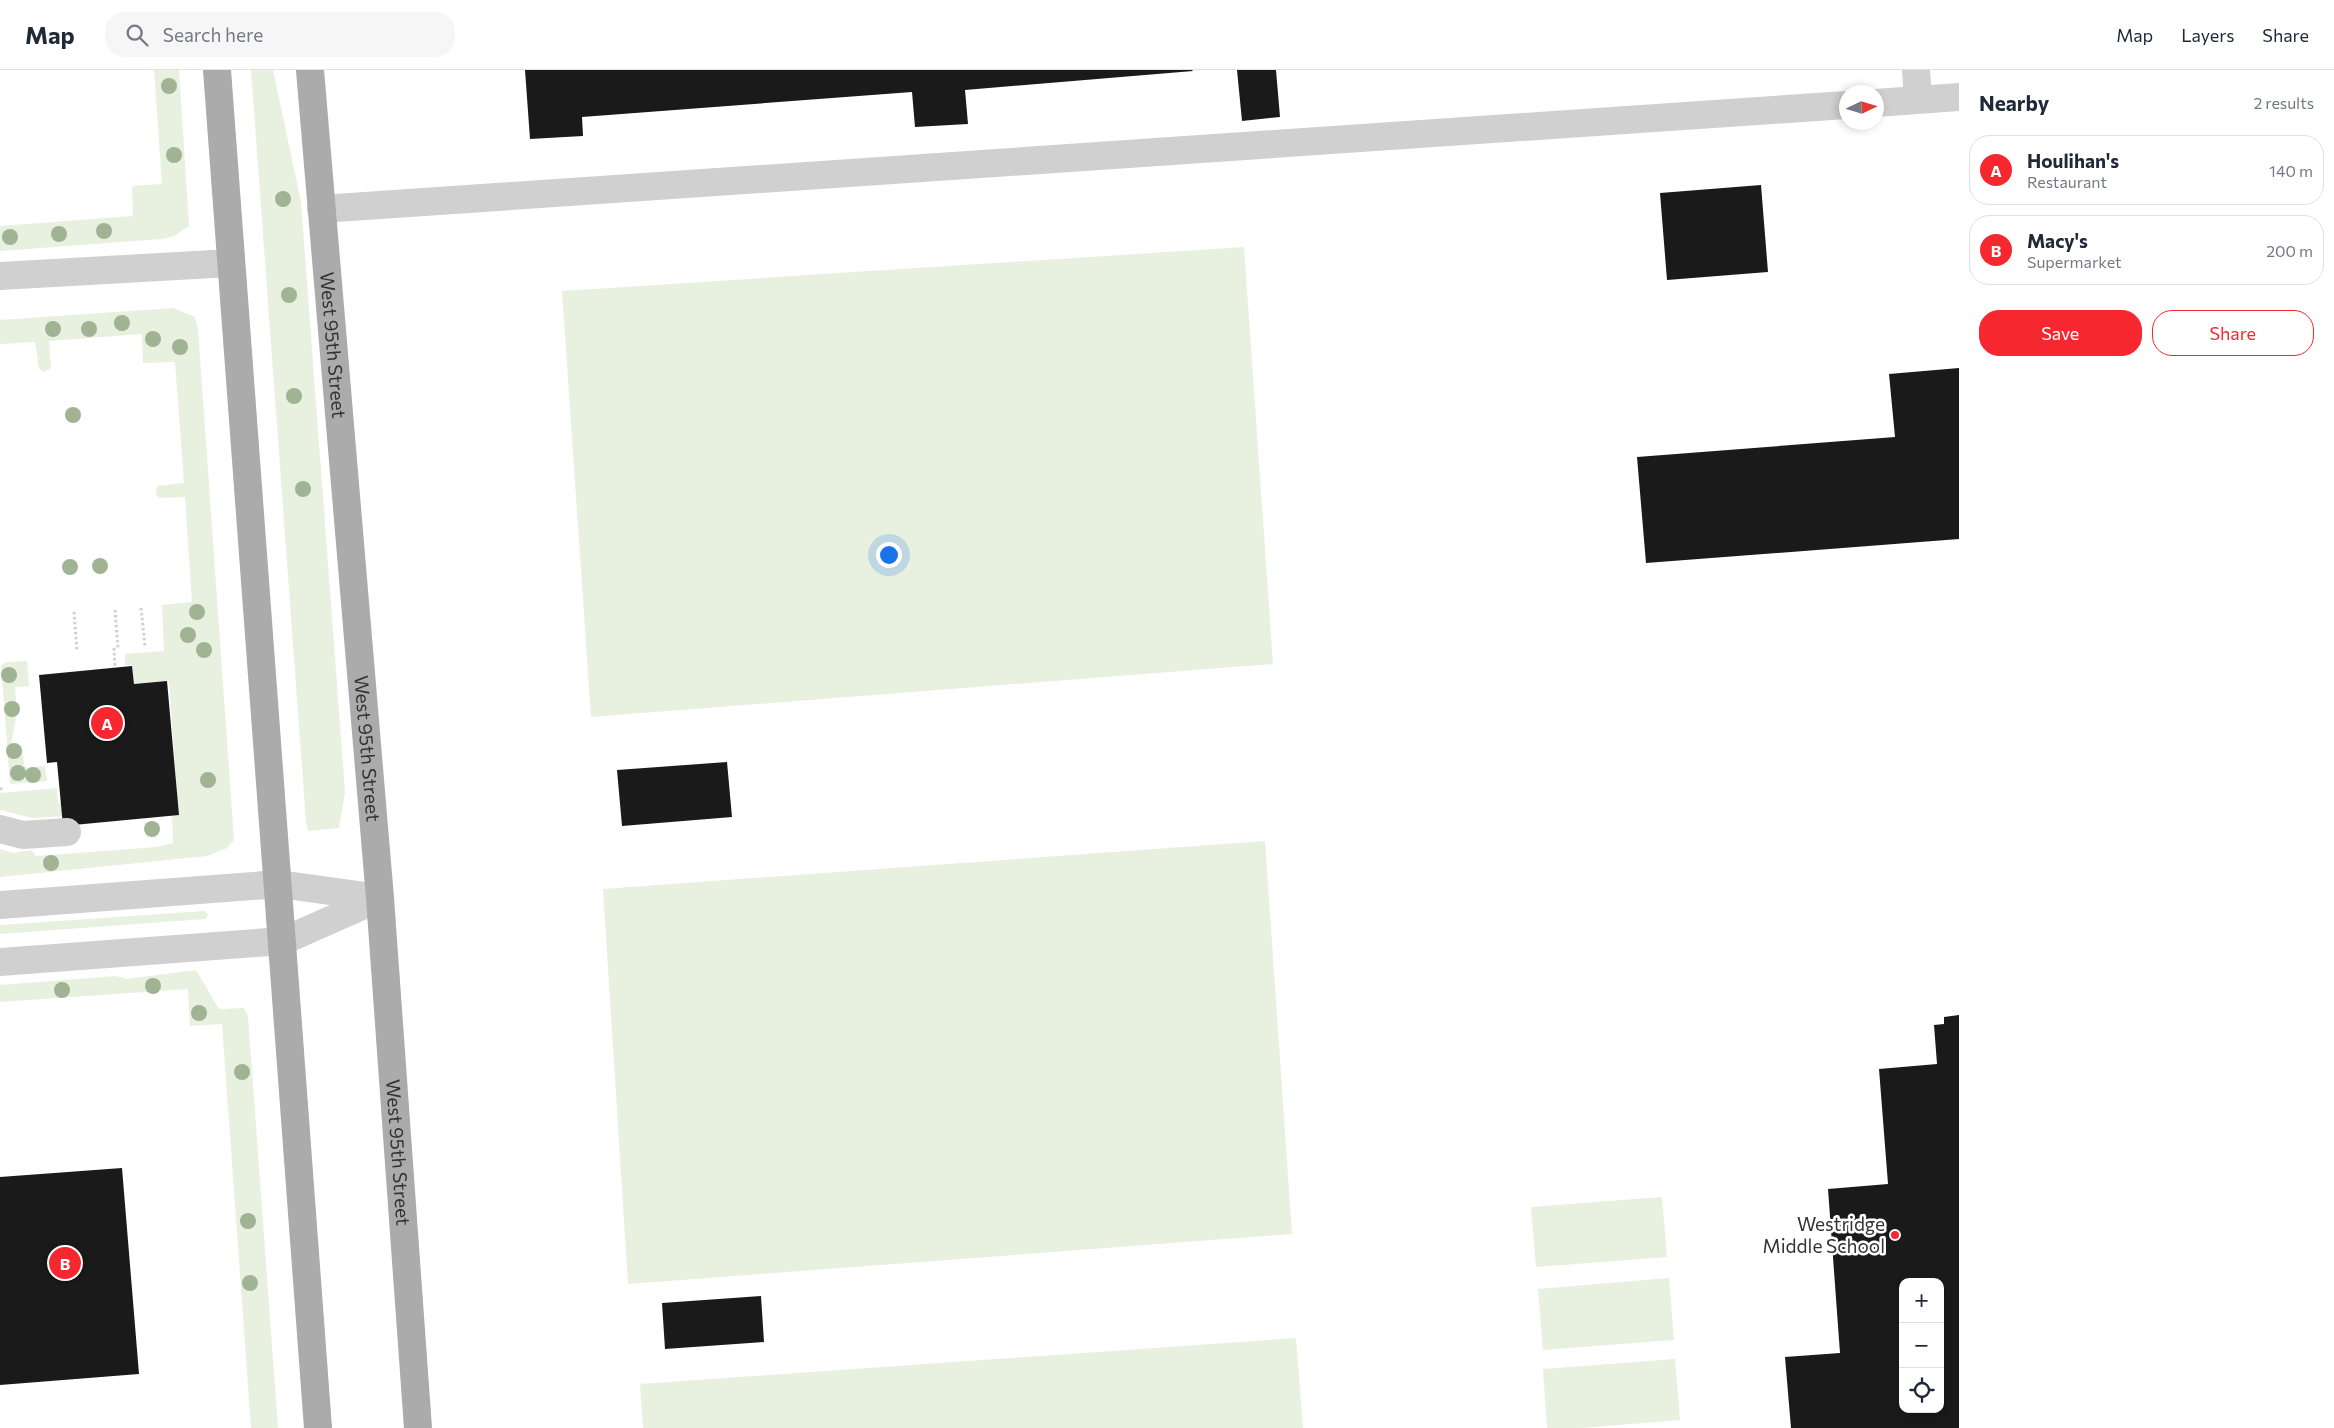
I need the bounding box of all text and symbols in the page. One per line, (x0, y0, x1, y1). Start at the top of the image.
search box (105, 12, 455, 57)
text: Map (25, 20, 75, 49)
icon: search (123, 21, 151, 49)
text: Search here (163, 23, 263, 46)
text: Map (2116, 24, 2153, 46)
text: Layers (2181, 24, 2234, 46)
text: Share (2262, 24, 2309, 46)
north arrow (1839, 85, 1884, 130)
text: Nearby (1979, 90, 2049, 115)
text: 2 results (2253, 93, 2314, 112)
text: Houlihan's (2027, 149, 2119, 172)
text: A (1990, 161, 2002, 180)
text: 140 m (2269, 161, 2313, 180)
text: Restaurant (2027, 172, 2107, 191)
text: Macy's (2027, 229, 2088, 252)
text: B (1991, 241, 2001, 260)
text: 200 m (2266, 241, 2313, 260)
text: Supermarket (2027, 252, 2122, 271)
street label: West 95th Street (316, 271, 351, 419)
button: Save (1979, 310, 2142, 356)
button: Share (2152, 310, 2314, 356)
your location (876, 542, 902, 568)
street label: West 95th Street (350, 674, 386, 823)
pin: A (91, 704, 123, 742)
street label: West 95th Street (382, 1078, 415, 1227)
place label: Westridge Middle School (1763, 1212, 1885, 1257)
marker: Westridge Middle School (1889, 1229, 1901, 1241)
pin: B (49, 1244, 81, 1282)
map controls (1899, 1278, 1944, 1413)
button: + (1899, 1278, 1944, 1323)
button: − (1899, 1323, 1944, 1368)
button: locate (1899, 1368, 1944, 1413)

